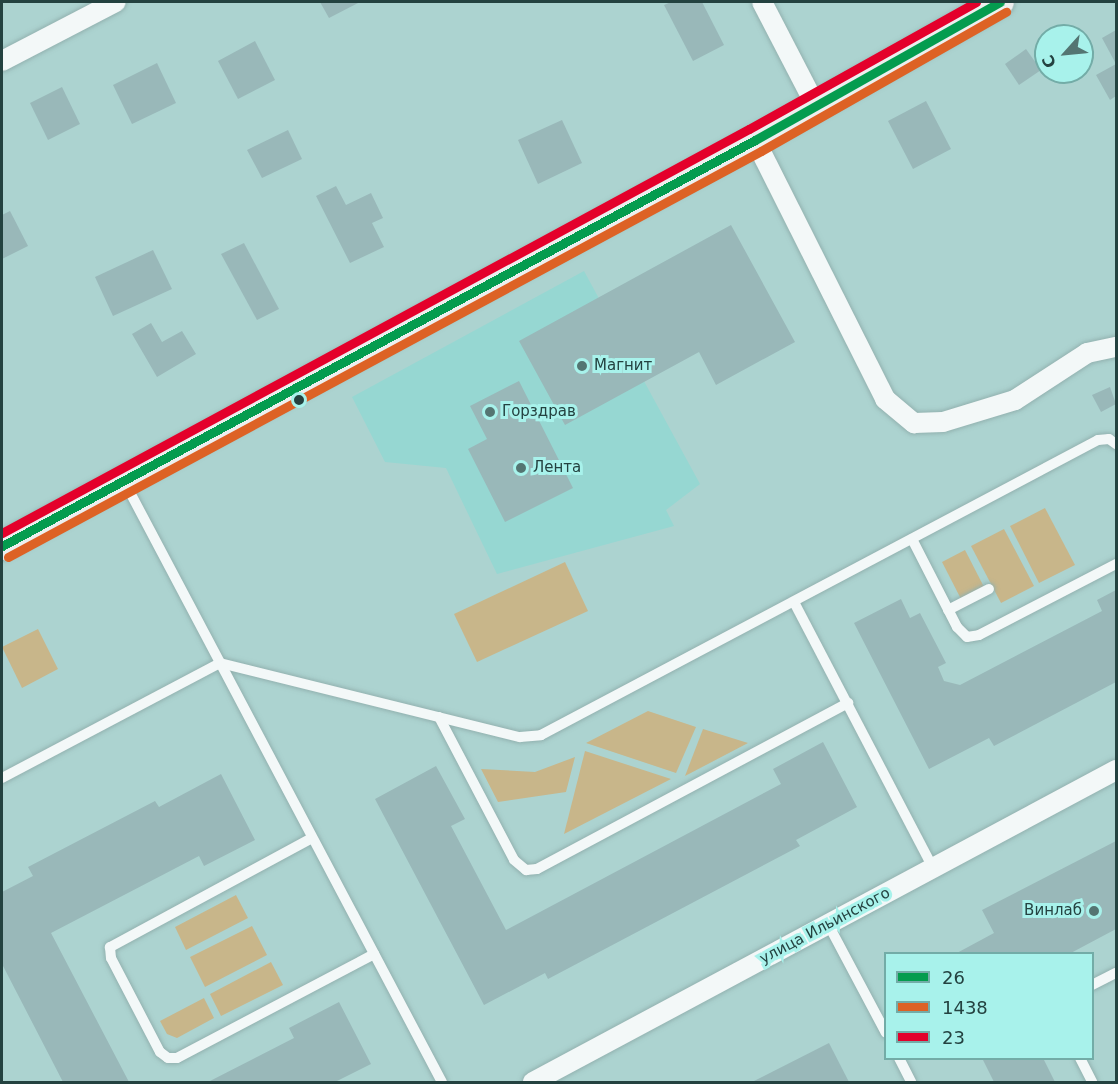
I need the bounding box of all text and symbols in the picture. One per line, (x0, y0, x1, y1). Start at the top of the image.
north arrow (1034, 24, 1094, 84)
text: С (1038, 52, 1060, 71)
place label: Магнит (594, 357, 652, 375)
marker: Магнит (575, 359, 589, 373)
unlabelled marker (293, 394, 305, 406)
place label: Горздрав (502, 403, 576, 421)
marker: Горздрав (483, 405, 497, 419)
place label: Лента (533, 459, 581, 477)
marker: Лента (514, 461, 528, 475)
street label: улица Ильинского (757, 884, 893, 968)
place label: Винлаб (1024, 902, 1082, 920)
marker: Винлаб (1087, 904, 1101, 918)
legend (884, 952, 1094, 1060)
text: 26 (942, 967, 965, 988)
text: 1438 (942, 997, 988, 1018)
text: 23 (942, 1027, 965, 1048)

